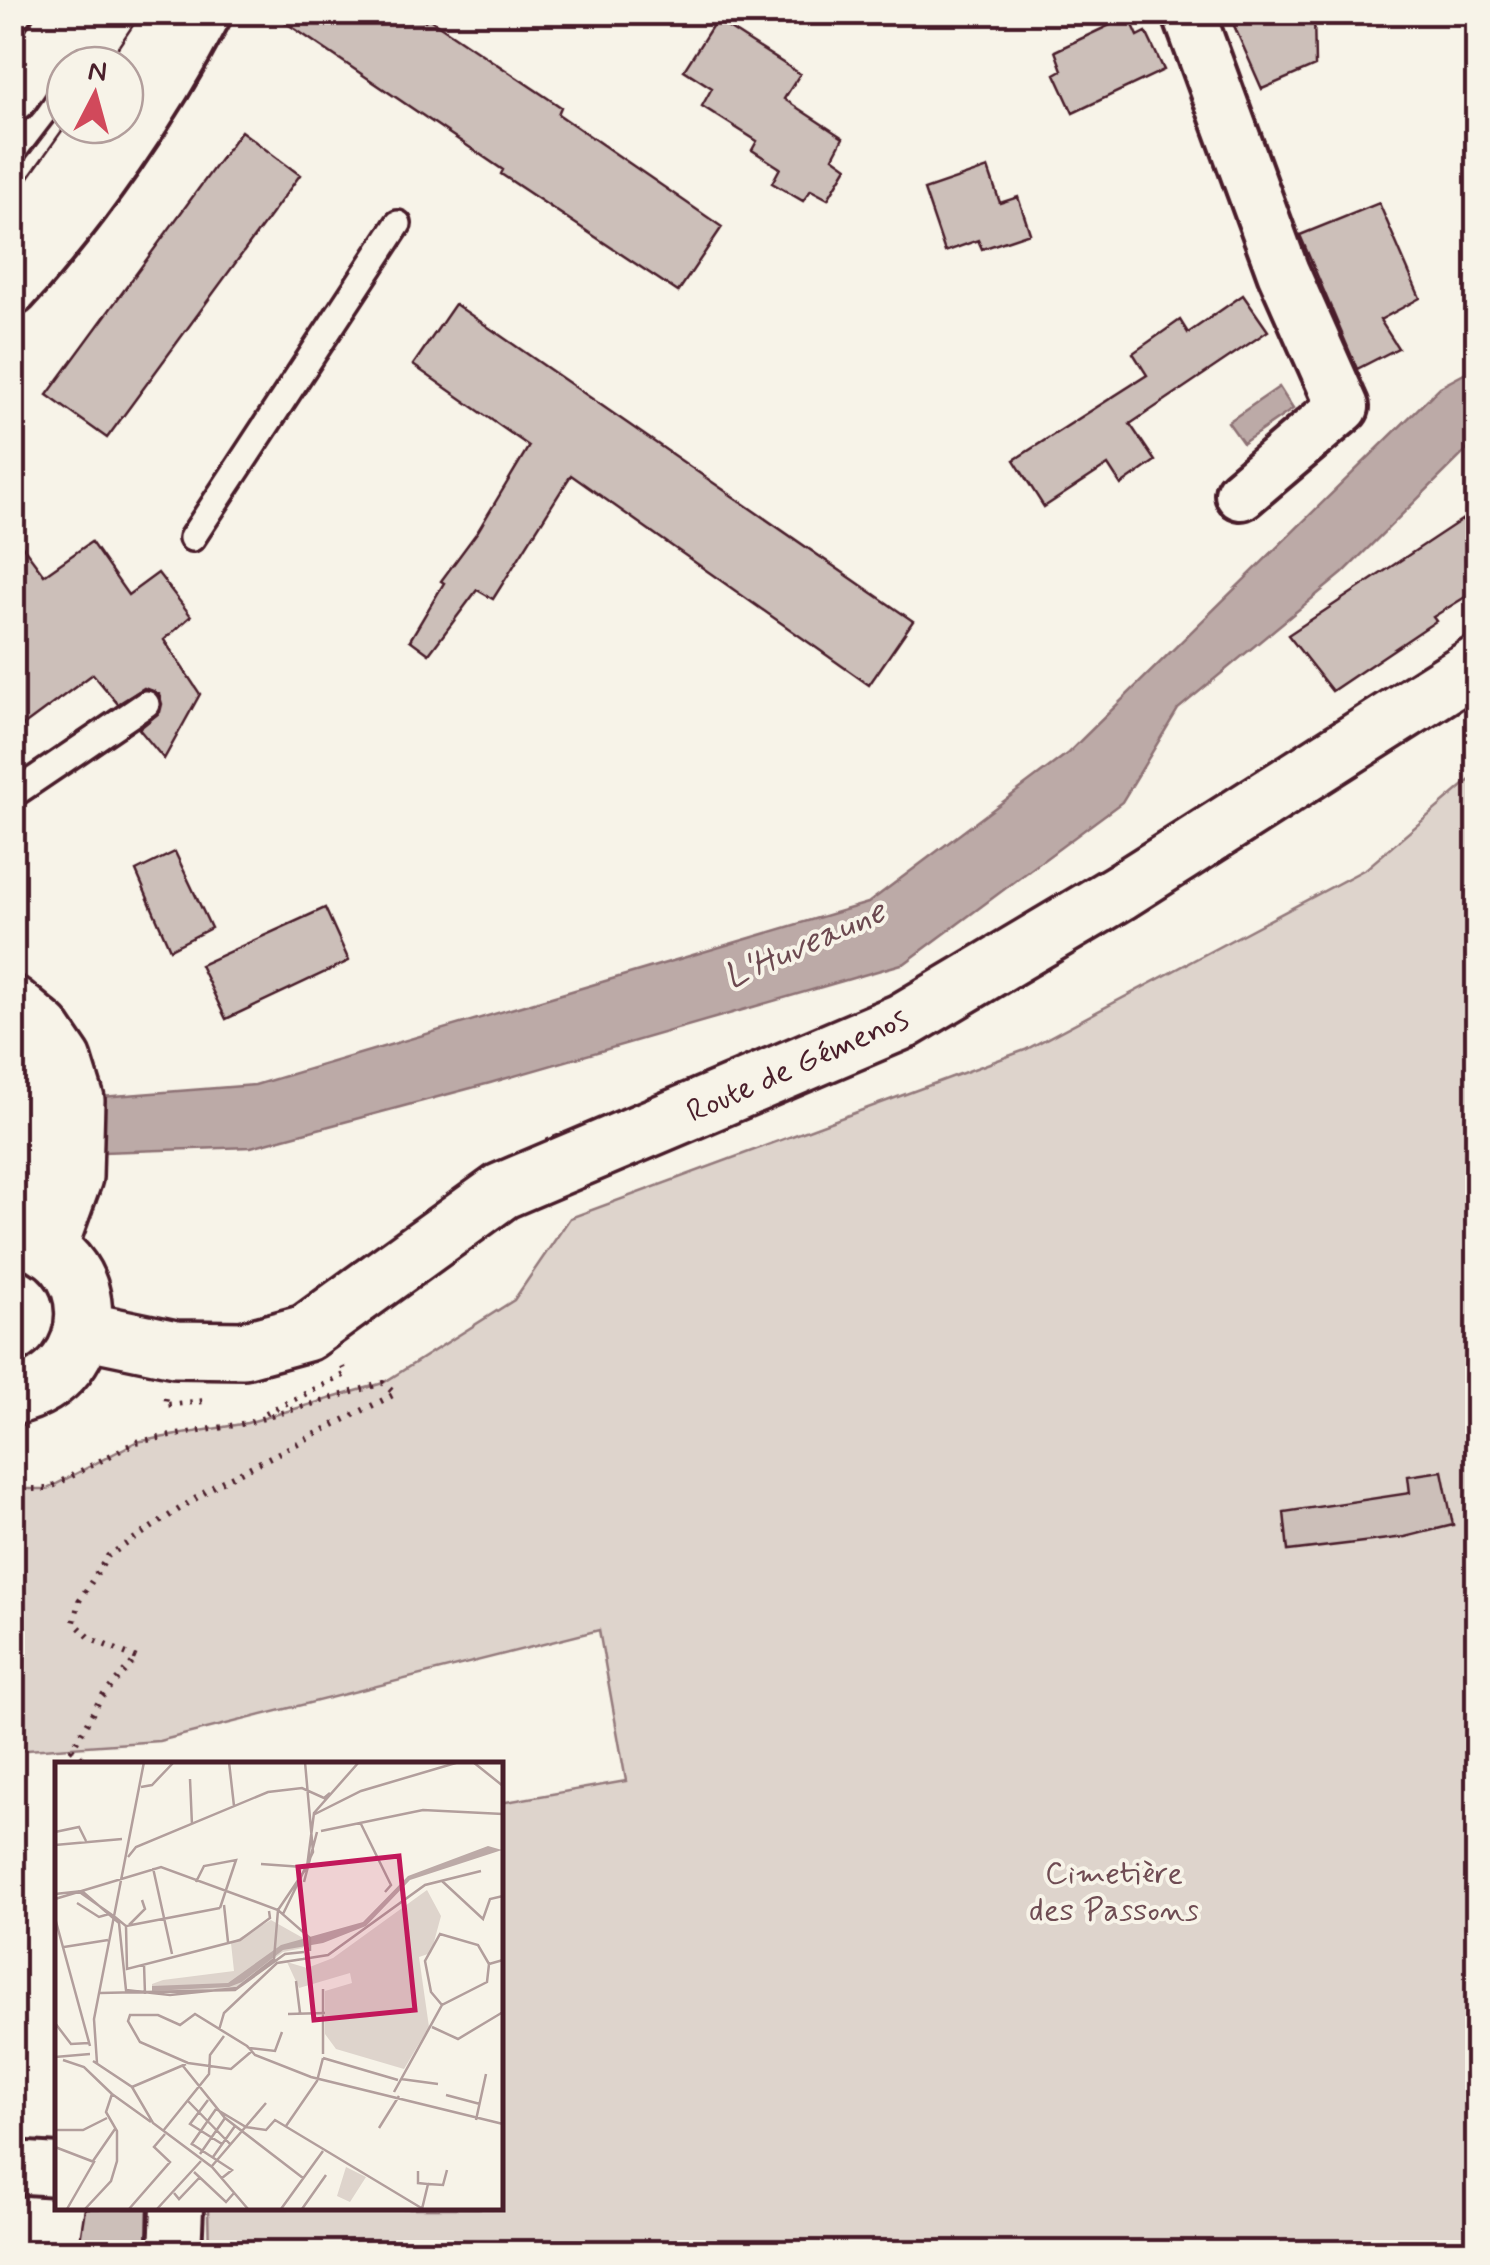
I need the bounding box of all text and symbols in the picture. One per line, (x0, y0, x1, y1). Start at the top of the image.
north arrow (45, 45, 145, 145)
text: N (86, 53, 109, 92)
water label: L'Huveaune (717, 888, 895, 1001)
street label: Route de Gémenos (680, 998, 915, 1134)
inset map (55, 1762, 502, 2210)
park label: Cimetière des Passons (1029, 1853, 1199, 1932)

